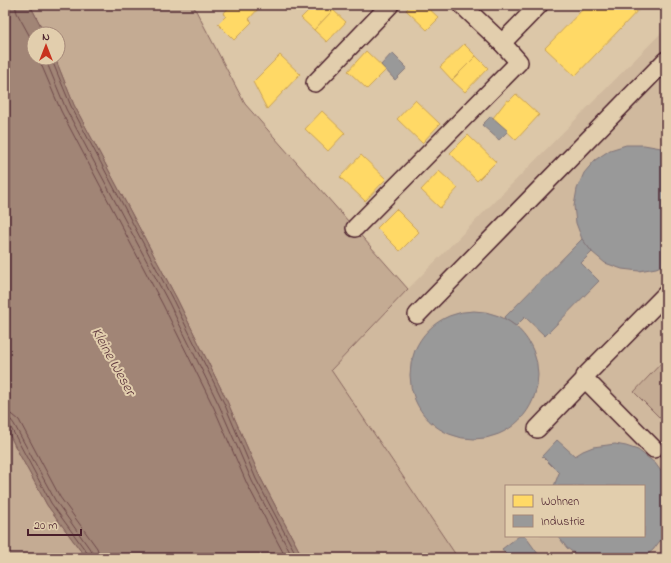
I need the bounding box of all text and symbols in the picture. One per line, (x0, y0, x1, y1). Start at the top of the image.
north arrow (26, 26, 66, 66)
text: N (42, 29, 50, 45)
water label: Kleine Weser (85, 324, 142, 401)
legend (505, 485, 645, 537)
text: Wohnen (541, 493, 579, 511)
scale bar (28, 511, 81, 537)
text: Industrie (541, 513, 585, 531)
text: 20 m (34, 517, 57, 535)

